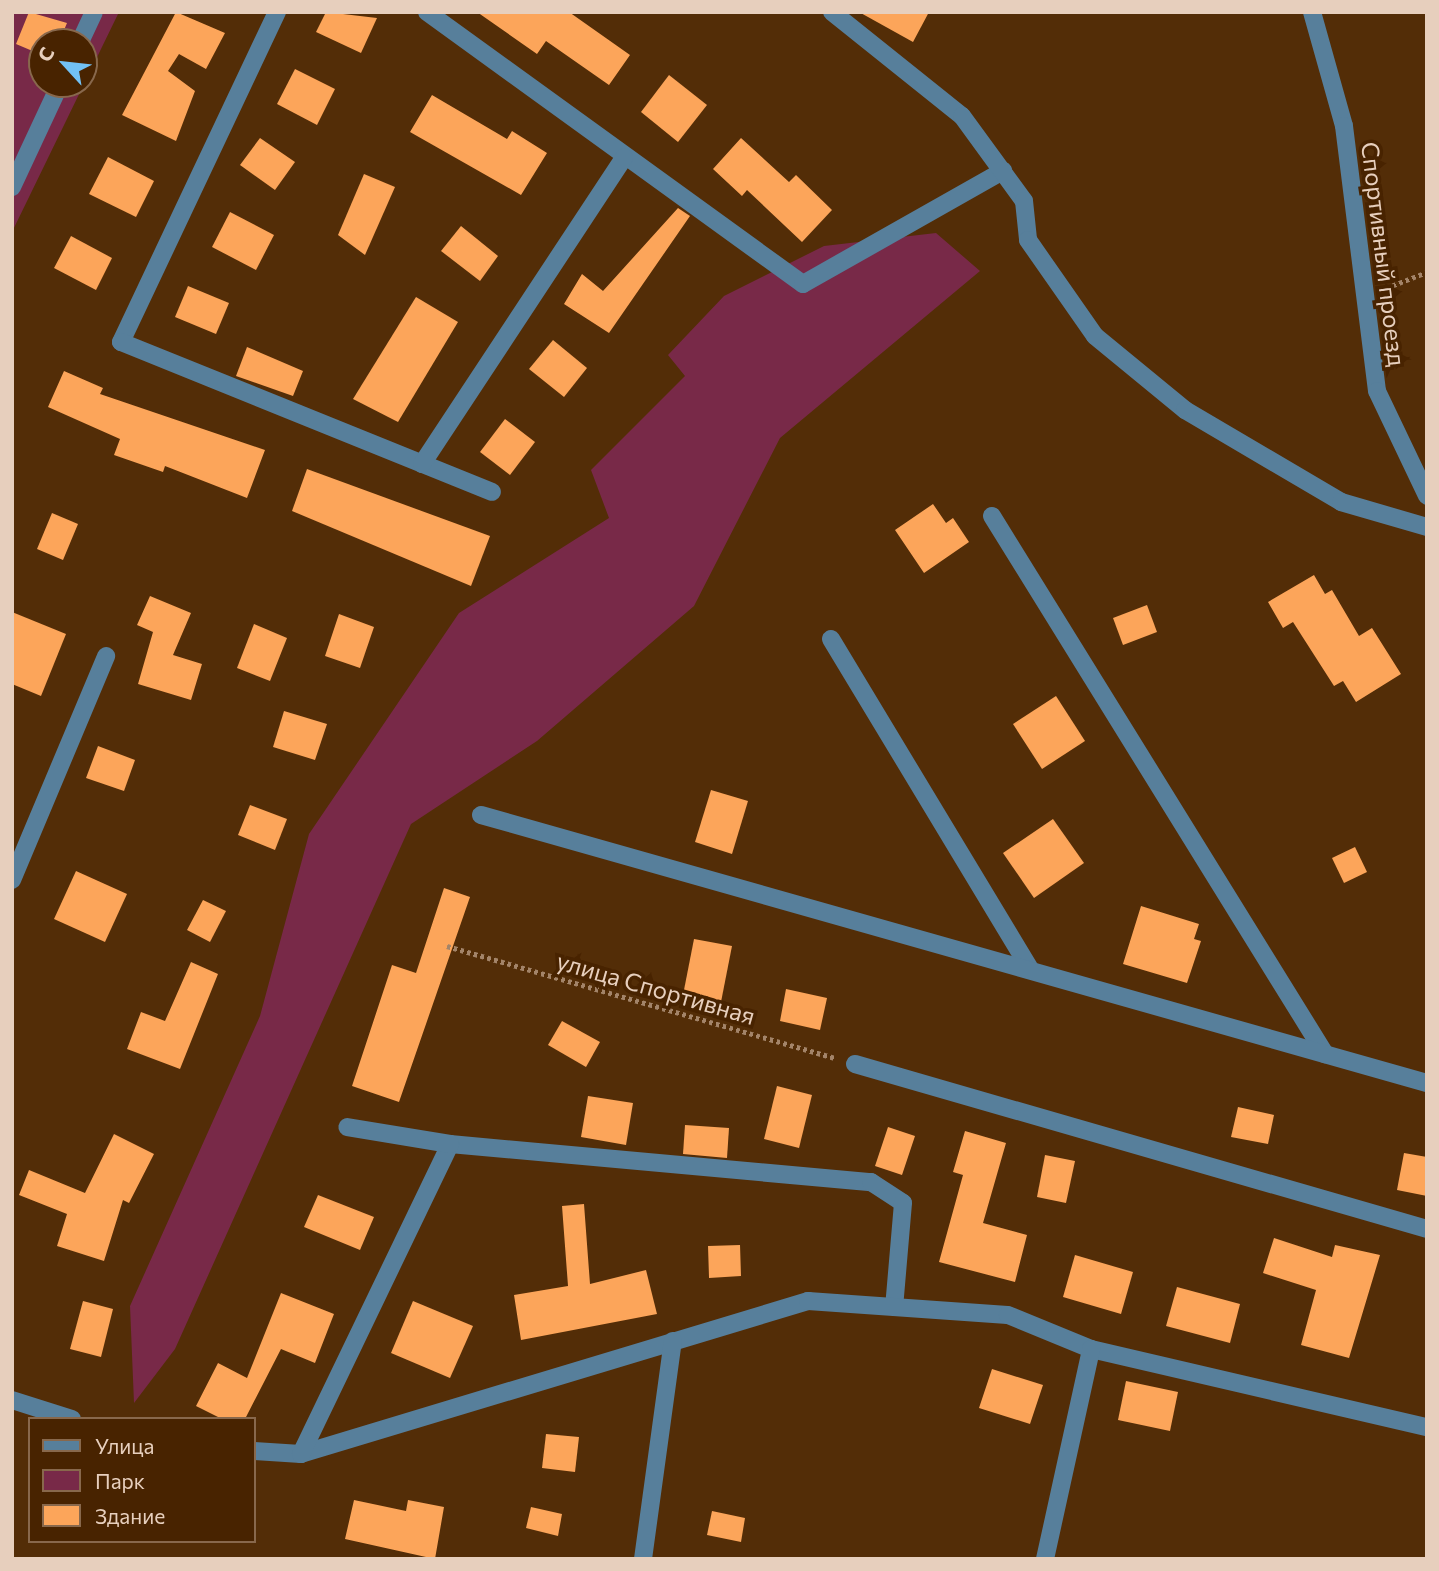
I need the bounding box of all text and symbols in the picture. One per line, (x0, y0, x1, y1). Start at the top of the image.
north arrow (28, 28, 98, 98)
text: С (32, 43, 59, 65)
street label: Спортивный проезд (1356, 140, 1412, 368)
street label: улица Спортивная (553, 946, 759, 1030)
legend (28, 1417, 256, 1543)
text: Улица (95, 1433, 154, 1458)
text: Парк (95, 1468, 145, 1493)
text: Здание (95, 1503, 165, 1528)

